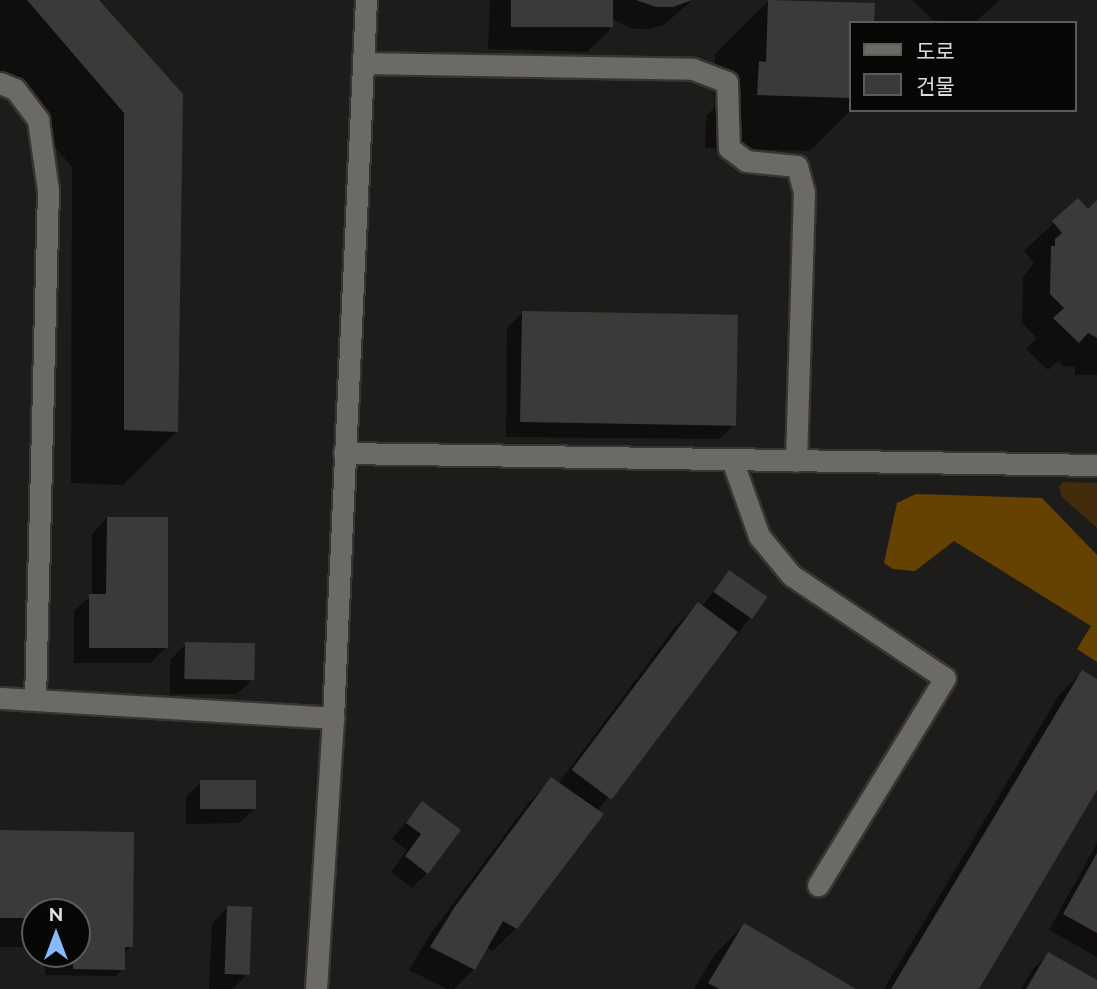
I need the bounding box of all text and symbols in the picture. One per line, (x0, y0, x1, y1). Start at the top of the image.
legend (848, 21, 1076, 112)
text: 도로 (916, 39, 955, 64)
text: 건물 (916, 74, 955, 99)
north arrow (21, 898, 91, 968)
text: N (49, 903, 63, 925)

